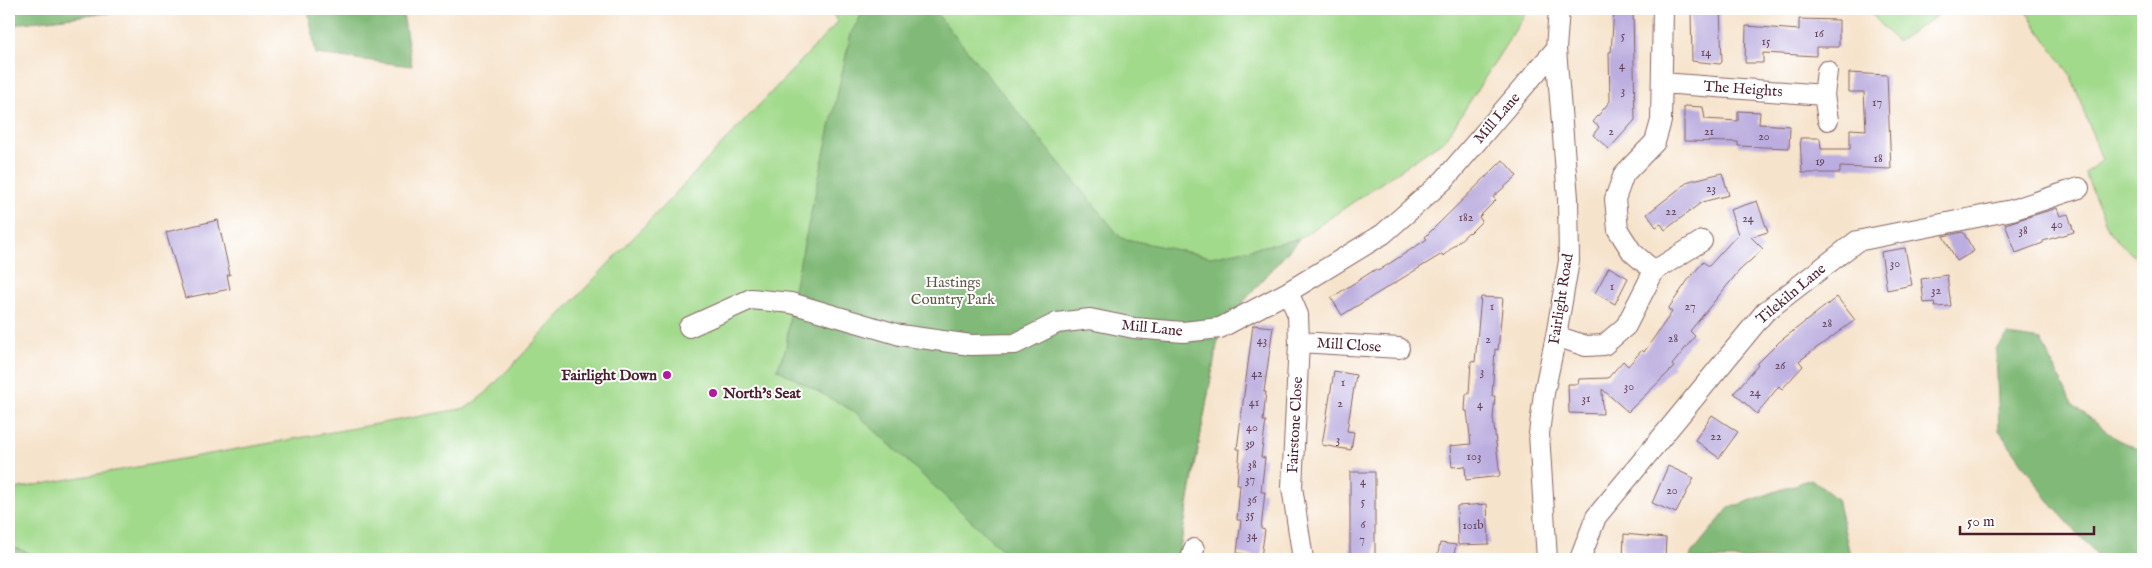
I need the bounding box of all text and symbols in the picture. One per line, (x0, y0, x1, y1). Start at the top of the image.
house number: 16 (1814, 26, 1825, 41)
house number: 5 (1621, 28, 1626, 43)
house number: 15 (1762, 34, 1771, 49)
house number: 14 (1701, 45, 1711, 60)
house number: 4 (1619, 58, 1625, 73)
street label: The Heights (1703, 77, 1783, 101)
house number: 3 (1621, 83, 1625, 98)
street label: Mill Lane (1470, 88, 1524, 147)
house number: 17 (1872, 95, 1882, 110)
house number: 2 (1608, 124, 1614, 139)
house number: 21 (1704, 124, 1714, 139)
house number: 20 (1758, 129, 1770, 144)
house number: 18 (1873, 151, 1883, 166)
house number: 19 (1815, 154, 1825, 169)
house number: 23 (1706, 181, 1716, 196)
house number: 22 (1665, 204, 1677, 219)
house number: 182 (1459, 210, 1474, 225)
house number: 24 (1742, 211, 1754, 226)
house number: 40 (2051, 217, 2063, 232)
house number: 38 (2018, 223, 2028, 238)
street label: Fairlight Road (1544, 251, 1578, 346)
house number: 30 (1890, 256, 1900, 271)
street label: Tilekiln Lane (1752, 259, 1830, 329)
park label: Hastings Country Park (911, 273, 996, 309)
house number: 1 (1610, 279, 1614, 294)
house number: 32 (1931, 283, 1941, 298)
house number: 1 (1490, 299, 1494, 314)
house number: 27 (1684, 299, 1696, 314)
street label: Mill Lane (1120, 315, 1184, 341)
house number: 28 (1822, 316, 1832, 331)
house number: 28 (1668, 331, 1678, 346)
house number: 2 (1485, 332, 1491, 347)
house number: 43 (1257, 333, 1267, 348)
street label: Mill Close (1316, 333, 1382, 357)
house number: 26 (1775, 358, 1786, 373)
house number: 3 (1480, 364, 1484, 379)
place label: Fairlight Down (561, 366, 657, 385)
house number: 42 (1251, 366, 1263, 381)
marker: Fairlight Down (661, 369, 673, 381)
house number: 1 (1341, 375, 1345, 390)
street label: Fairstone Close (1283, 376, 1307, 474)
house number: 30 (1624, 379, 1634, 394)
place label: North's Seat (722, 384, 802, 403)
house number: 24 (1749, 385, 1761, 400)
marker: North's Seat (707, 387, 719, 399)
house number: 31 (1582, 391, 1590, 406)
house number: 41 (1249, 395, 1259, 410)
house number: 2 (1337, 396, 1343, 411)
house number: 4 (1477, 397, 1483, 412)
house number: 40 (1246, 420, 1258, 435)
house number: 22 (1710, 429, 1722, 444)
house number: 3 (1336, 432, 1340, 447)
house number: 39 (1245, 436, 1255, 451)
house number: 103 (1467, 449, 1481, 464)
house number: 38 (1247, 457, 1257, 472)
house number: 37 (1245, 472, 1255, 487)
house number: 4 (1360, 474, 1366, 489)
house number: 20 (1666, 483, 1678, 498)
house number: 36 (1247, 492, 1258, 507)
house number: 5 (1361, 494, 1366, 509)
scale bar (1960, 503, 2093, 535)
house number: 35 (1246, 507, 1255, 522)
text: 50 m (1967, 512, 1995, 531)
house number: 6 (1360, 517, 1366, 532)
house number: 101b (1462, 518, 1484, 533)
house number: 34 (1247, 528, 1257, 543)
house number: 7 (1359, 532, 1365, 547)

